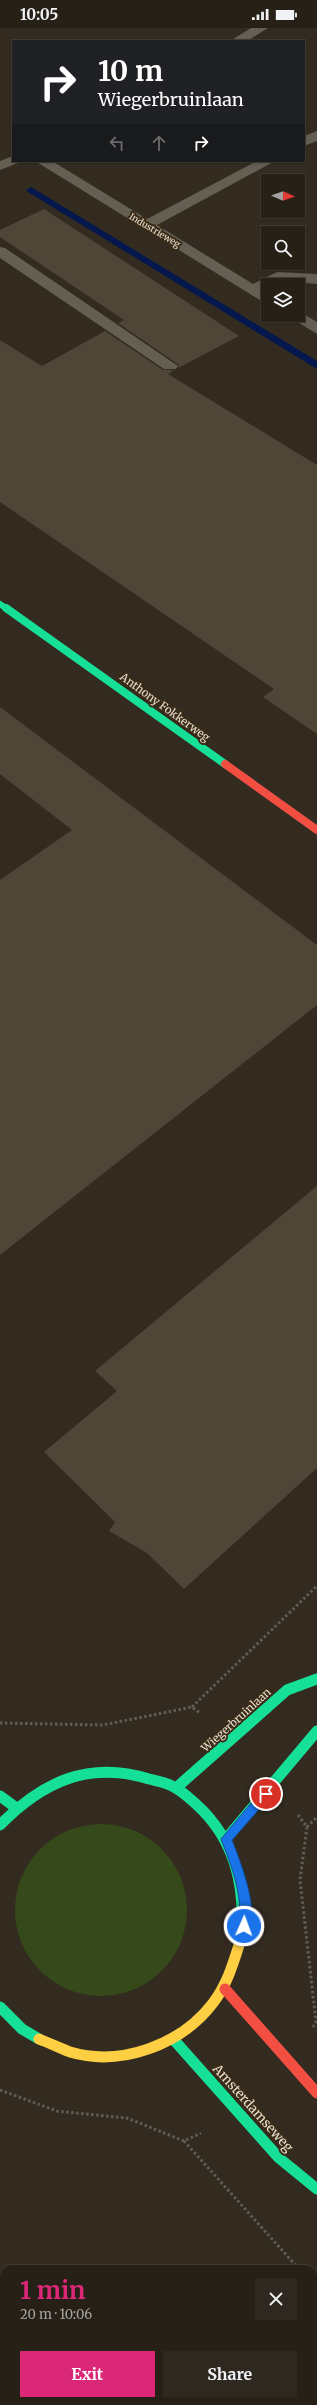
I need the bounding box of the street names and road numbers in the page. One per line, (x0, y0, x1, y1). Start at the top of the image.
street label: Industrieweg (127, 210, 183, 250)
street label: Anthony Fokkerweg (117, 669, 213, 745)
street label: Wiegerbruinlaan (197, 1685, 274, 1756)
street label: Amsterdamseweg (208, 2060, 297, 2155)

